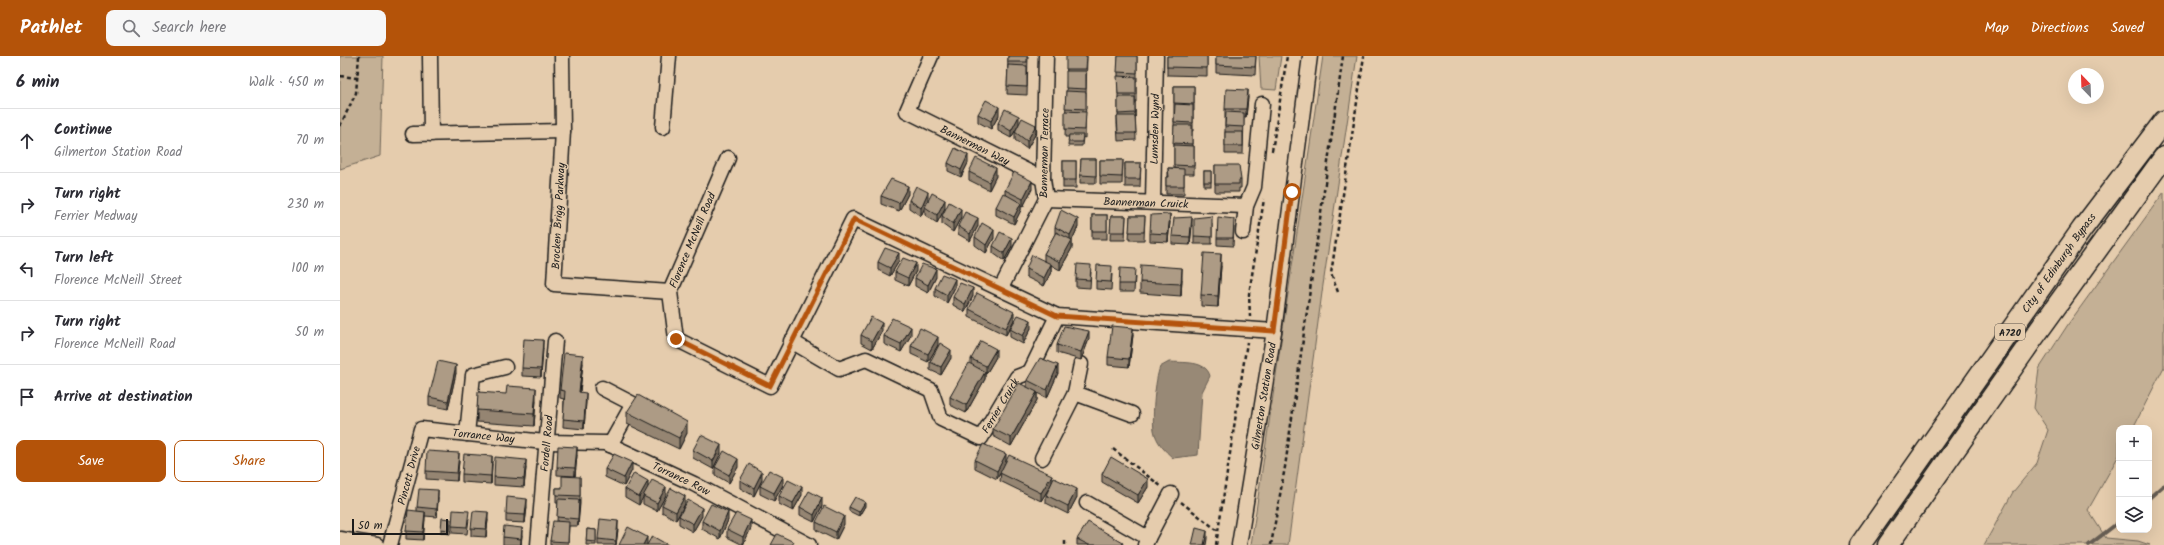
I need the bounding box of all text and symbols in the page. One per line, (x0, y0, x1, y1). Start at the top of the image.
search box (106, 10, 386, 46)
text: Pathlet (20, 13, 82, 43)
text: Search here (152, 16, 226, 40)
icon: search (120, 17, 142, 39)
text: Map (1984, 17, 2009, 39)
text: Directions (2031, 17, 2089, 39)
text: Saved (2111, 17, 2144, 39)
north arrow (2068, 68, 2104, 104)
text: 6 min (16, 69, 60, 96)
text: Walk · 450 m (249, 72, 324, 93)
street label: Lumsden Wynd (1146, 93, 1165, 165)
street label: Bannerman Terrace (1035, 108, 1055, 198)
text: Continue (54, 118, 112, 142)
street label: Bannerman Way (937, 121, 1013, 171)
icon: ahead (16, 130, 38, 152)
text: 70 m (296, 130, 324, 151)
text: Gilmerton Station Road (54, 142, 182, 163)
street label: Brocken Brigg Parkway (547, 161, 571, 270)
text: Turn right (54, 182, 121, 206)
route start (1283, 183, 1301, 201)
street label: Florence McNeill Road (665, 189, 721, 291)
street label: Bannerman Cruick (1103, 193, 1190, 214)
icon: right (16, 194, 38, 216)
text: 230 m (287, 194, 324, 215)
text: Ferrier Medway (54, 206, 137, 227)
street label: City of Edinburgh Bypass (2017, 209, 2101, 317)
text: Turn left (54, 246, 114, 270)
icon: left (16, 258, 38, 280)
text: 100 m (291, 258, 324, 279)
text: Florence McNeill Street (54, 270, 182, 291)
text: Turn right (54, 310, 121, 334)
icon: right (16, 322, 38, 344)
text: 50 m (295, 322, 324, 343)
road number: A720 (1995, 324, 2025, 340)
route end (667, 330, 685, 348)
text: Florence McNeill Road (54, 334, 175, 355)
street label: Gilmerton Station Road (1247, 341, 1282, 451)
street label: Ferrier Cruick (978, 374, 1025, 437)
text: Arrive at destination (54, 385, 193, 409)
icon: arrive (16, 386, 38, 408)
street label: Fordell Road (536, 414, 559, 472)
street label: Torrance Way (451, 424, 516, 449)
map controls (2116, 425, 2152, 533)
button: + (2116, 425, 2152, 461)
button: Save (16, 440, 166, 482)
button: Share (174, 440, 324, 482)
street label: Pincott Drive (393, 444, 426, 507)
street label: Torrance Row (649, 458, 714, 501)
button: − (2116, 461, 2152, 497)
button: layers (2116, 497, 2152, 533)
scale bar (352, 517, 448, 536)
text: 50 m (358, 517, 383, 535)

